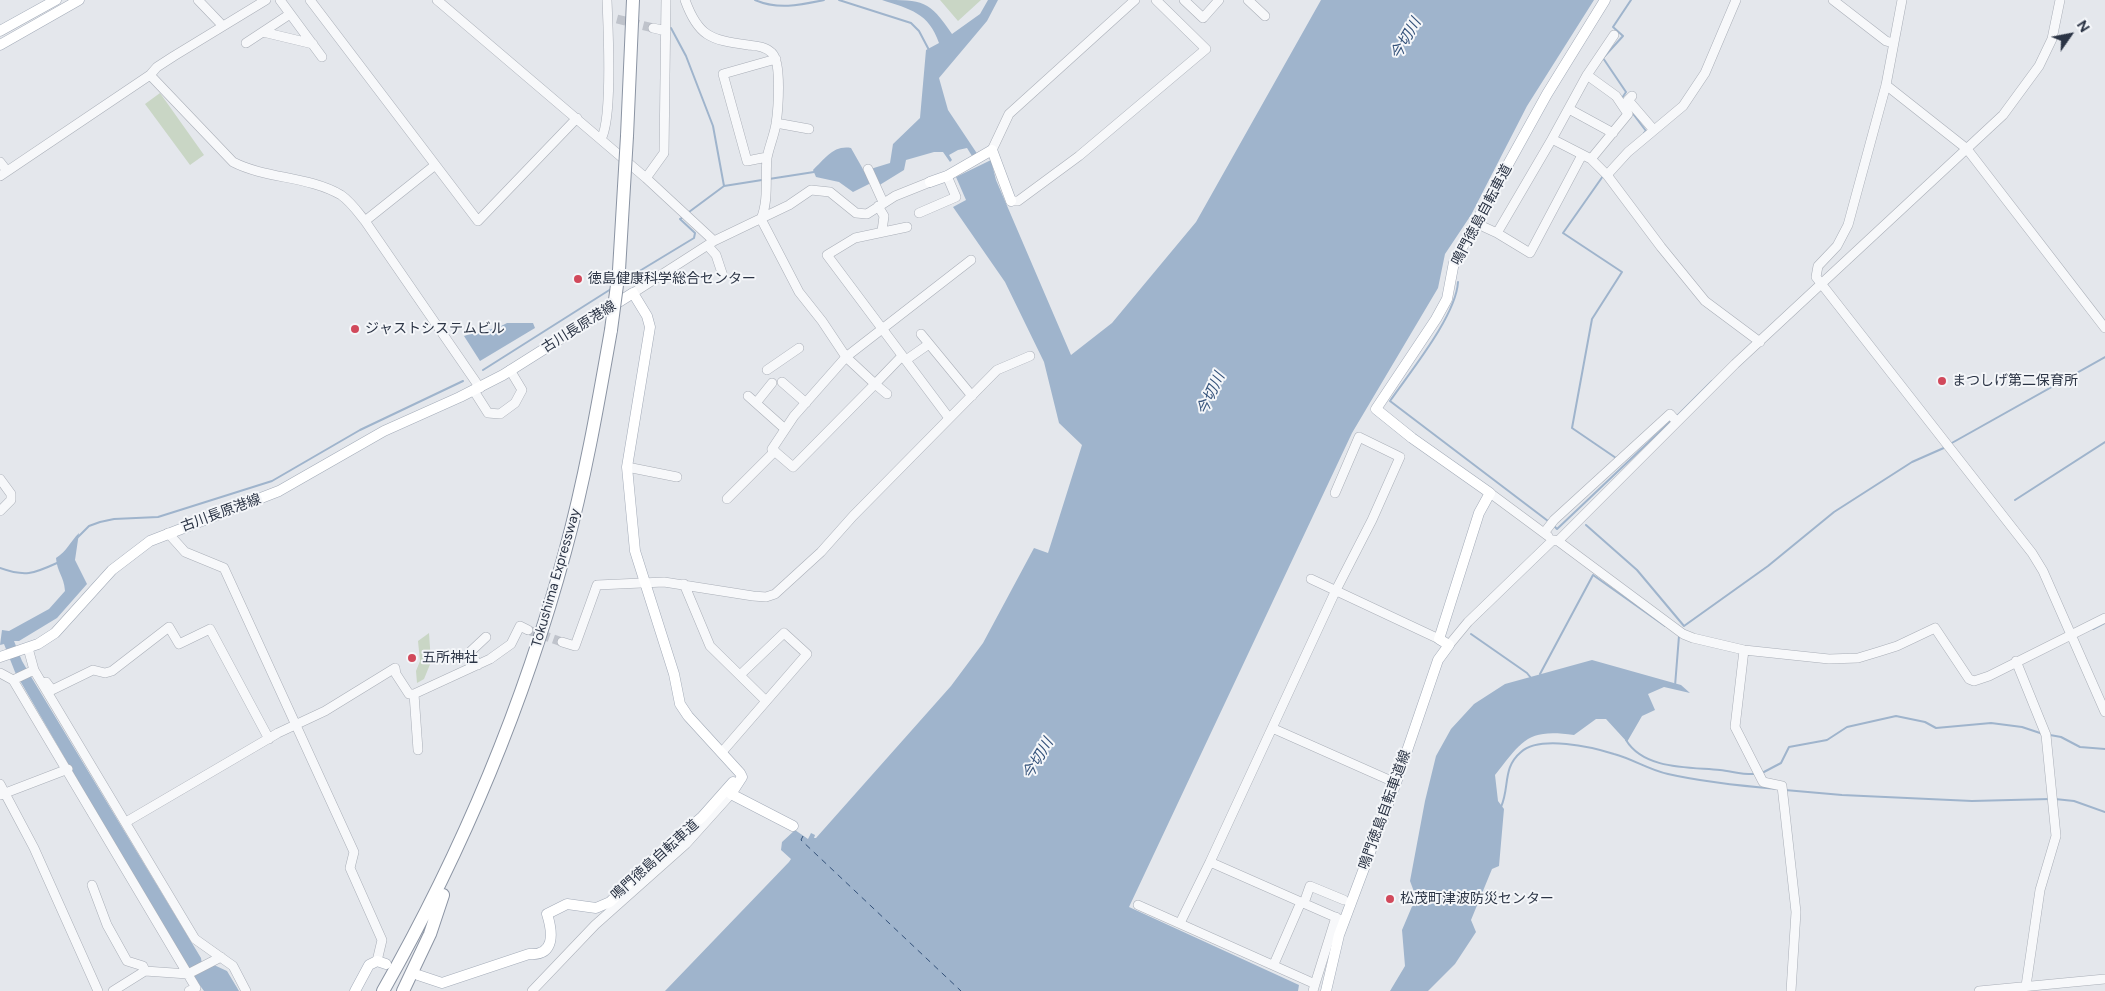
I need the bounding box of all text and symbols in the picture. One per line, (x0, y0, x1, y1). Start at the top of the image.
north arrow (2045, 10, 2095, 60)
water label: 今切川 (1387, 15, 1425, 63)
text: N (2073, 17, 2093, 36)
street label: 鳴門徳島自転車道 (1448, 162, 1516, 268)
place label: 徳島健康科学総合センター (588, 271, 756, 287)
marker: 徳島健康科学総合センター (572, 273, 584, 285)
street label: 古川長原港線 (539, 298, 619, 356)
place label: ジャストシステムビル (365, 321, 505, 337)
marker: ジャストシステムビル (349, 323, 361, 335)
water label: 今切川 (1193, 370, 1229, 418)
place label: まつしげ第二保育所 (1952, 373, 2078, 389)
marker: まつしげ第二保育所 (1936, 375, 1948, 387)
street label: 古川長原港線 (179, 491, 263, 535)
street label: Tokushima Expressway (528, 507, 584, 649)
place label: 五所神社 (422, 650, 478, 666)
marker: 五所神社 (406, 652, 418, 664)
water label: 今切川 (1019, 735, 1057, 783)
street label: 鳴門徳島自転車道線 (1356, 748, 1414, 872)
street label: 鳴門徳島自転車道 (608, 816, 702, 904)
place label: 松茂町津波防災センター (1400, 891, 1554, 907)
marker: 松茂町津波防災センター (1384, 893, 1396, 905)

